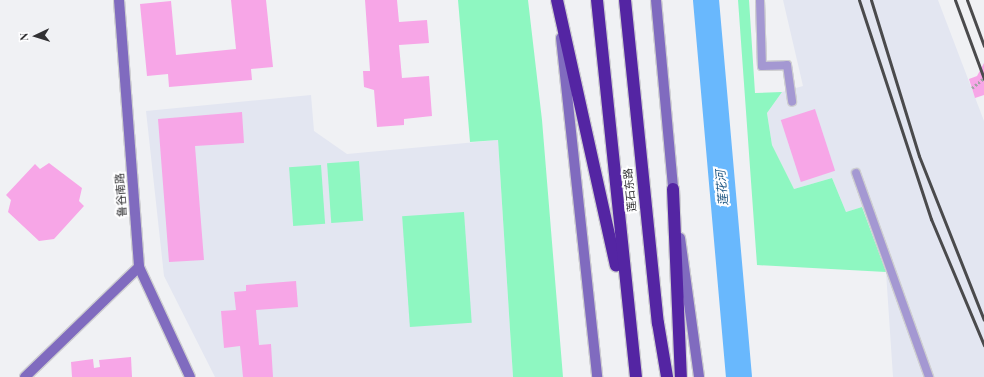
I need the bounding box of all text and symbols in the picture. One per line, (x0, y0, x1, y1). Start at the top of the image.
north arrow (16, 16, 56, 56)
text: N (16, 32, 31, 41)
street label: 莲石东路 (621, 167, 639, 213)
water label: 莲花河 (713, 169, 731, 207)
street label: 鲁谷南路 (113, 173, 129, 217)

